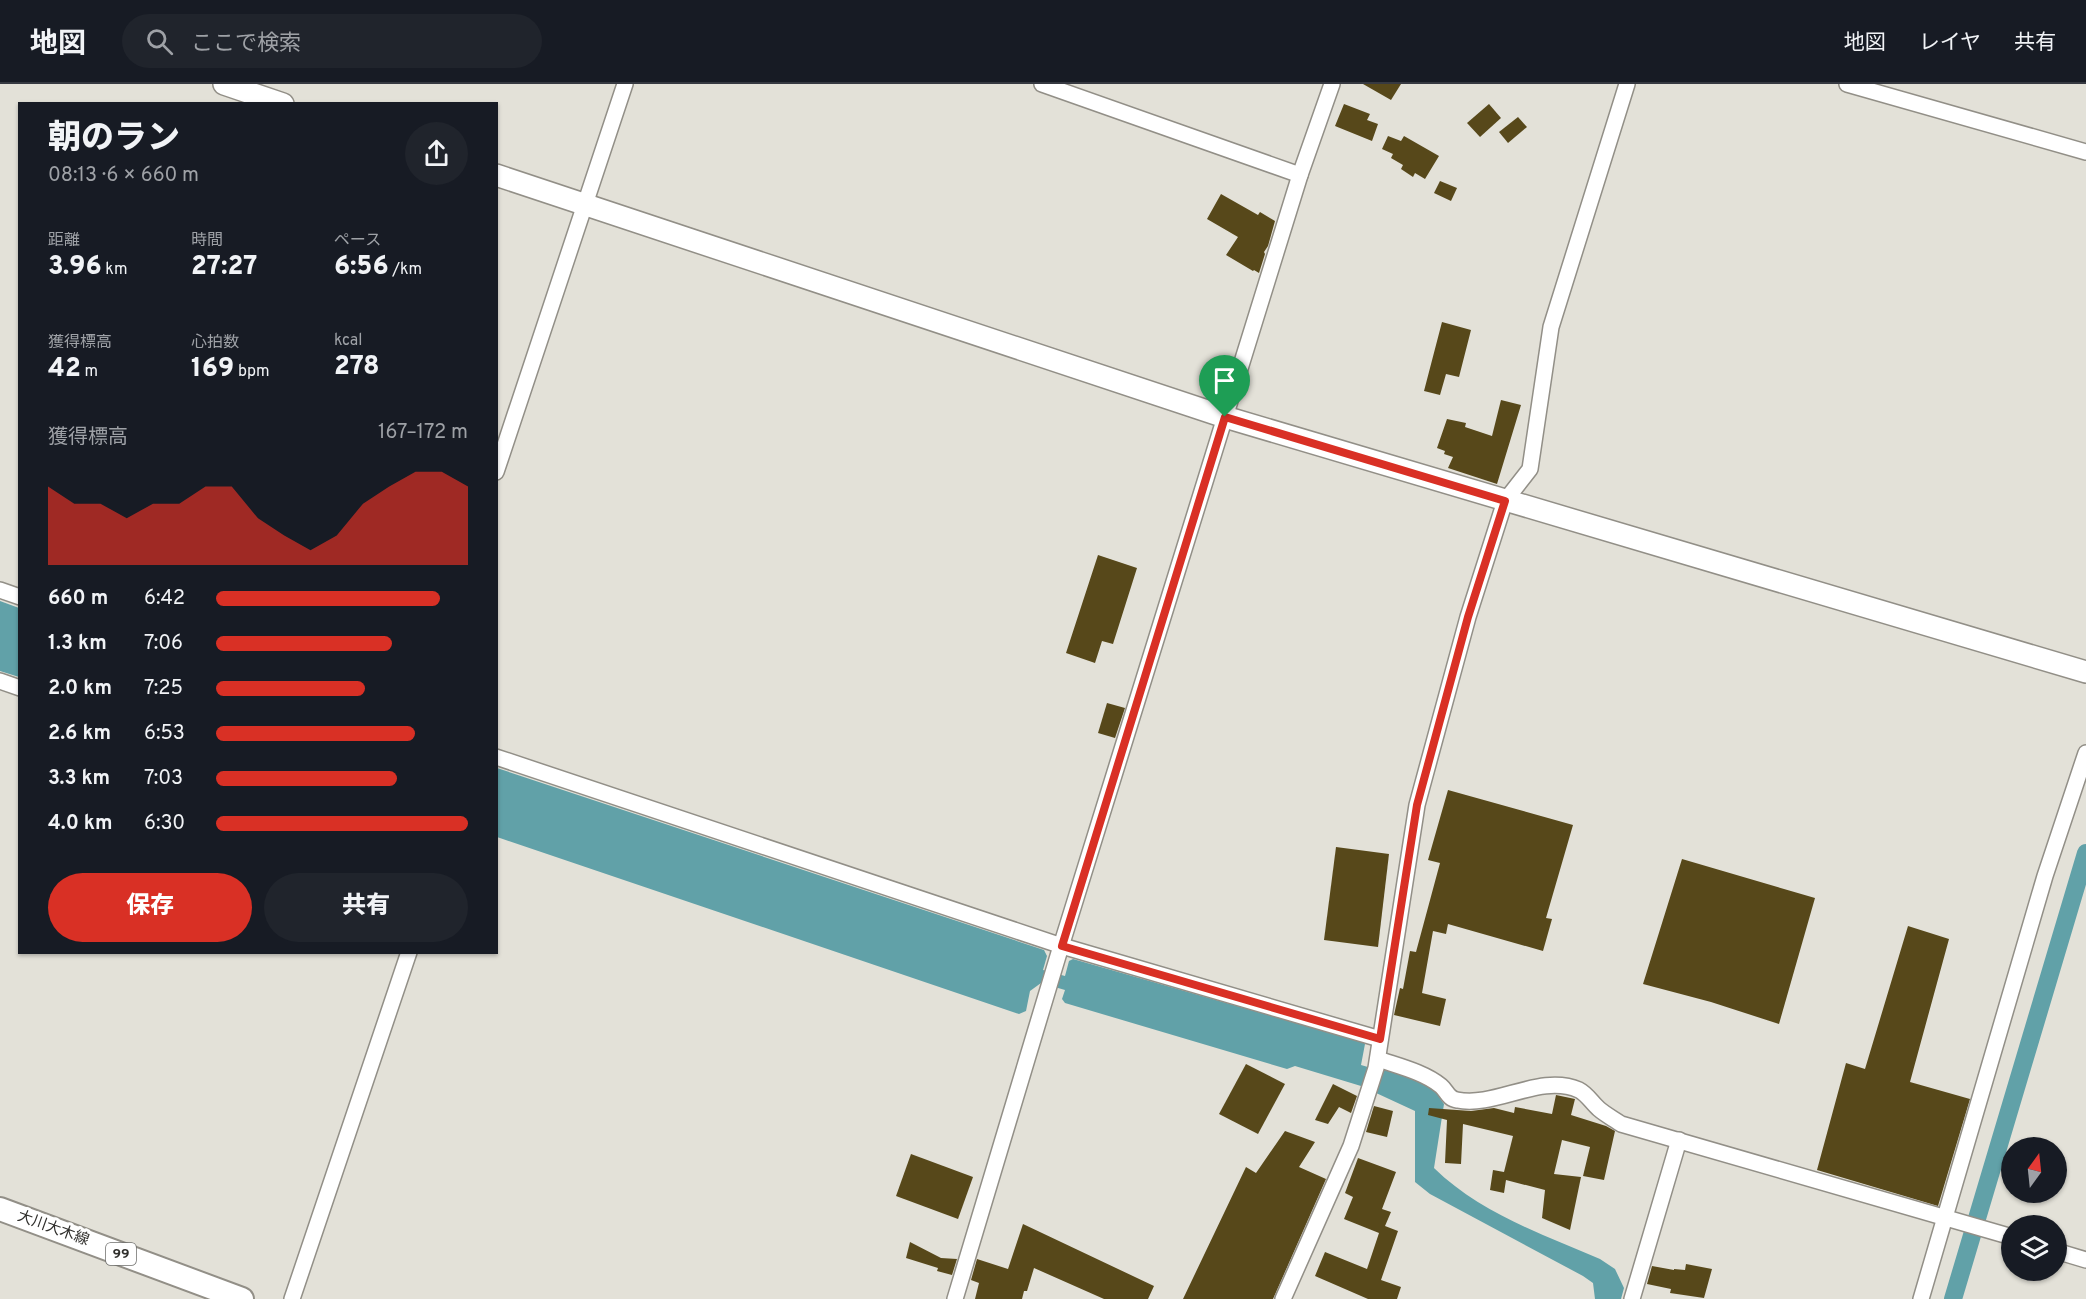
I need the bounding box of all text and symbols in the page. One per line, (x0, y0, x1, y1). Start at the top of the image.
search box (122, 14, 542, 68)
icon: search (143, 25, 176, 58)
text: 地図 (30, 27, 86, 63)
text: 地図 (1844, 30, 1886, 57)
text: レイヤ (1919, 30, 1981, 57)
text: 共有 (2014, 30, 2056, 57)
text: ここで検索 (191, 31, 301, 58)
text: 朝のラン (48, 119, 180, 161)
button: share (405, 122, 468, 185)
text: 08:13 · 6 × 660 m (48, 163, 199, 189)
text: 距離 (48, 231, 80, 251)
text: 時間 (191, 231, 223, 251)
text: ペース (334, 231, 381, 251)
text: 3.96 (48, 251, 102, 284)
text: 27:27 (191, 251, 257, 284)
text: 6:56 (334, 251, 389, 284)
text: km (102, 260, 127, 280)
text: /km (389, 260, 422, 280)
text: kcal (334, 331, 362, 351)
text: 獲得標高 (48, 333, 112, 353)
text: 心拍数 (191, 333, 239, 353)
text: 278 (334, 351, 379, 384)
text: 42 (48, 353, 81, 386)
text: 169 (191, 353, 234, 386)
pin (1199, 355, 1250, 417)
text: m (81, 362, 98, 382)
text: bpm (234, 362, 269, 382)
icon: arrive (1208, 364, 1241, 397)
text: 167–172 m (378, 420, 468, 446)
text: 獲得標高 (48, 425, 128, 451)
text: 660 m (48, 586, 108, 612)
text: 6:42 (144, 586, 185, 612)
text: 1.3 km (48, 631, 107, 657)
text: 7:06 (144, 631, 183, 657)
text: 2.0 km (48, 676, 112, 702)
text: 7:25 (144, 676, 183, 702)
text: 2.6 km (48, 721, 111, 747)
text: 6:53 (144, 721, 185, 747)
text: 3.3 km (48, 766, 110, 792)
text: 7:03 (144, 766, 183, 792)
text: 4.0 km (48, 811, 113, 837)
text: 6:30 (144, 811, 185, 837)
button: 保存 (48, 873, 252, 942)
button: 共有 (264, 873, 468, 942)
north arrow (2001, 1137, 2067, 1203)
map controls (2001, 1137, 2067, 1281)
street label: 大川大木線 (15, 1207, 91, 1251)
button: layers (2001, 1215, 2067, 1281)
road number: 99 (106, 1243, 136, 1265)

